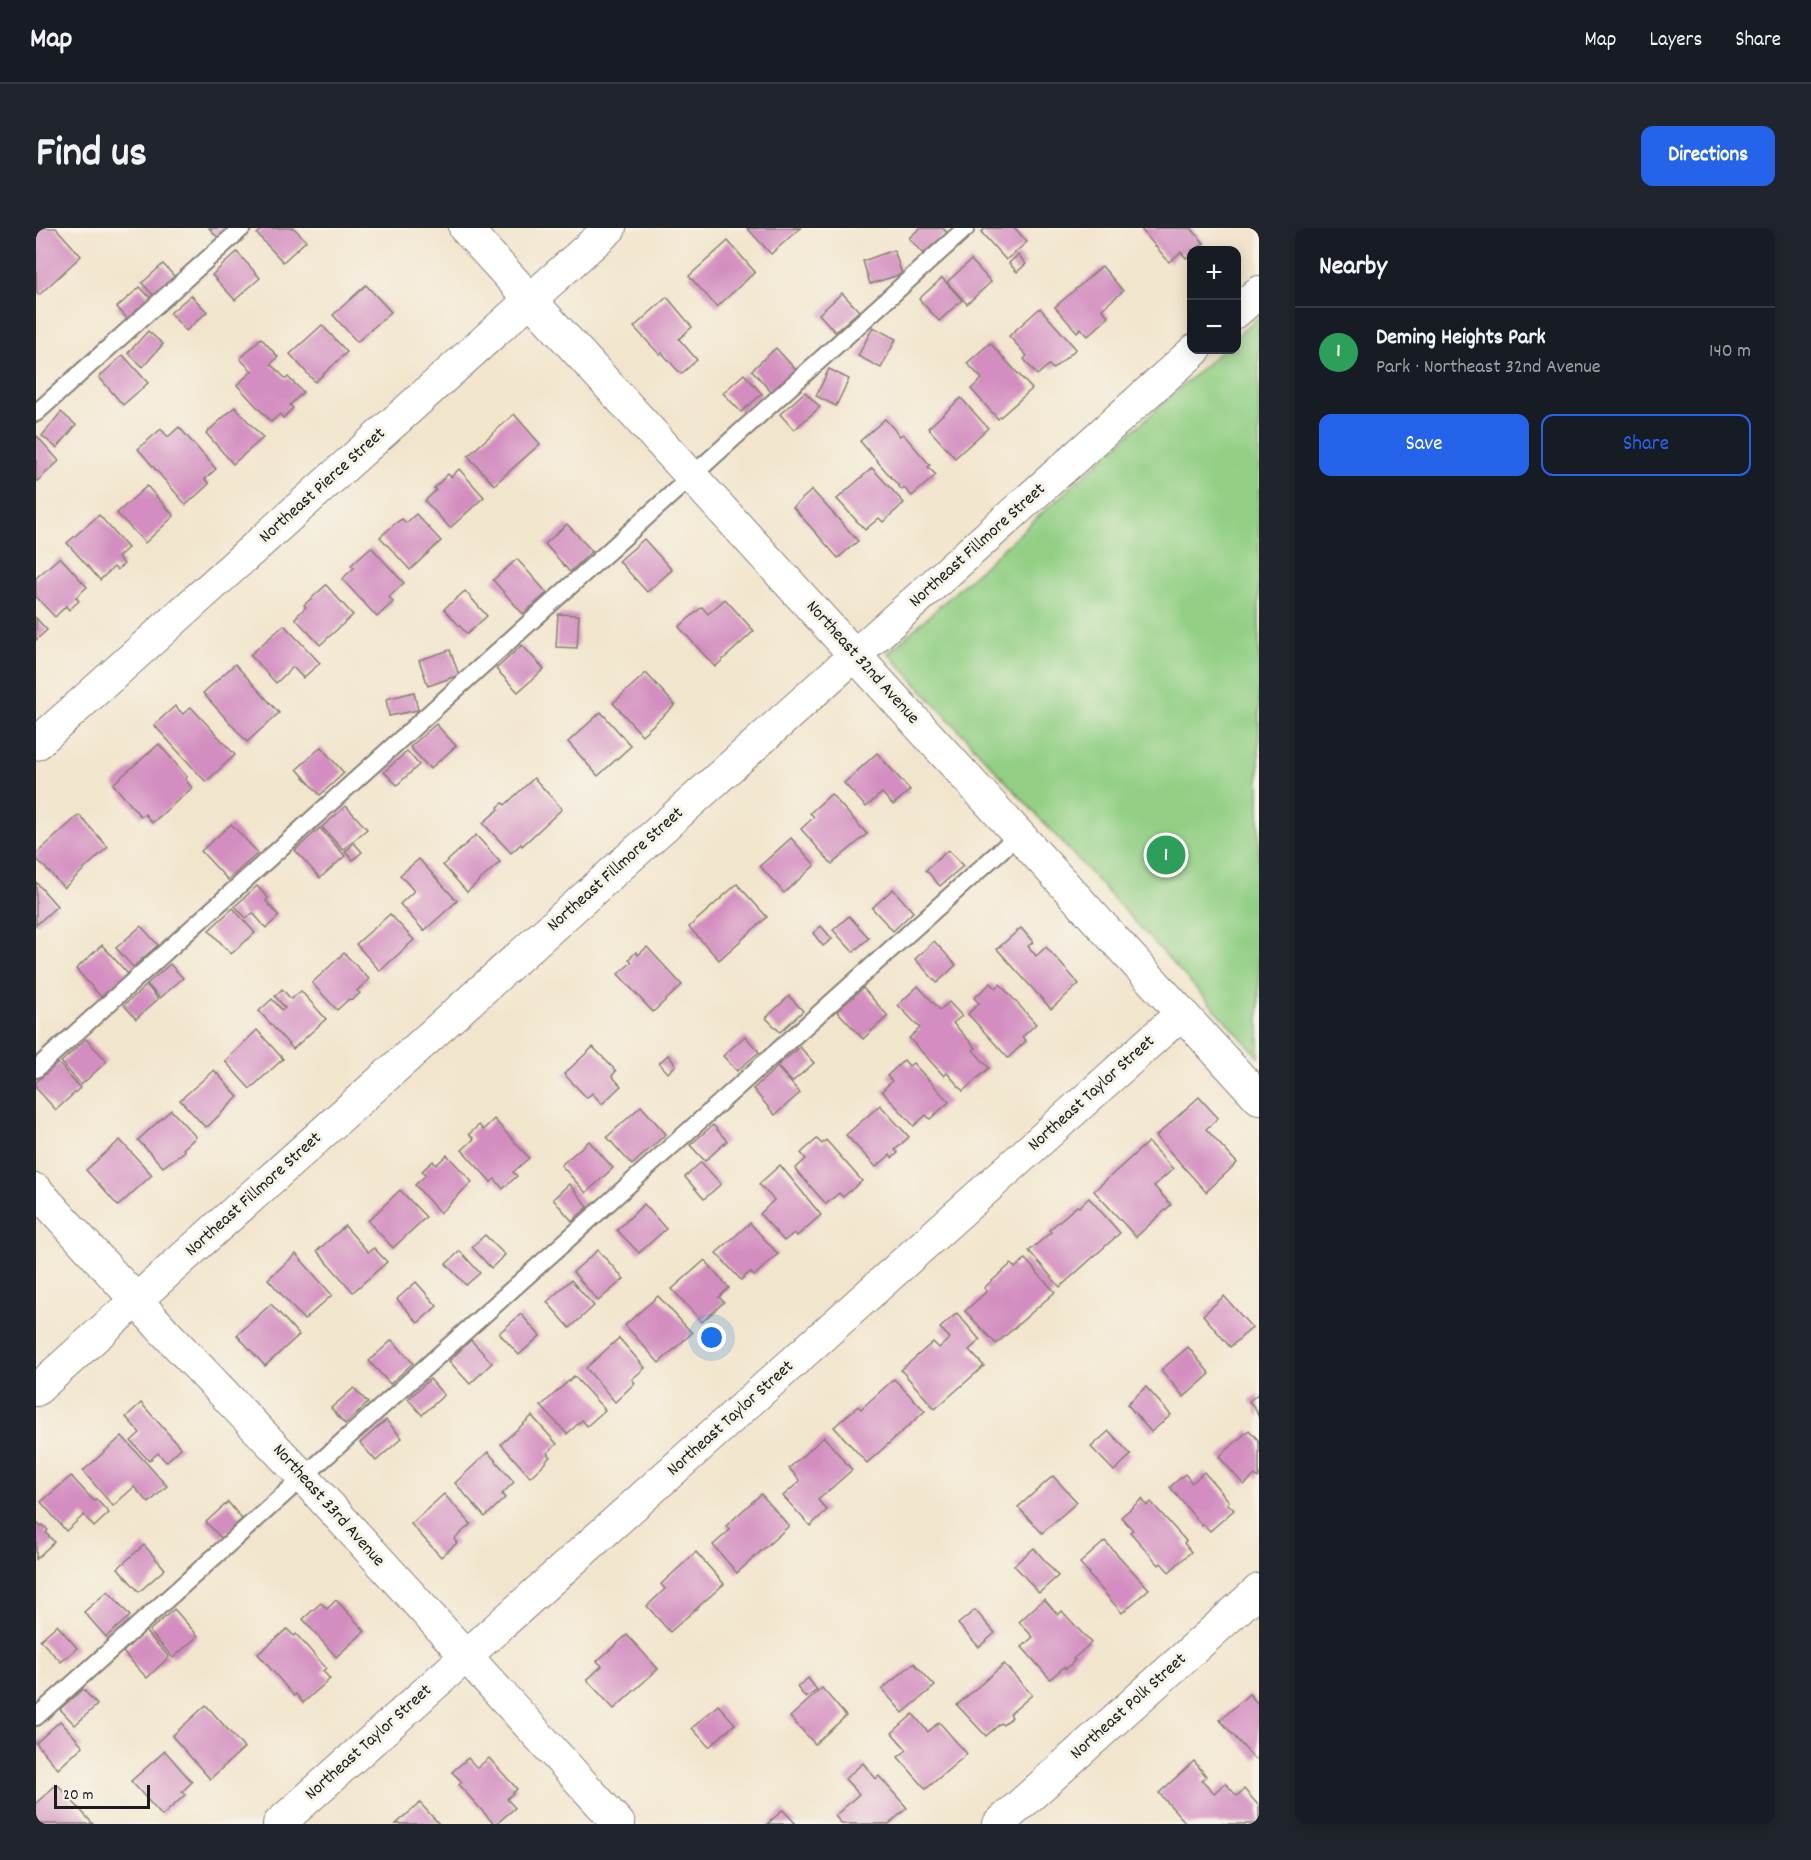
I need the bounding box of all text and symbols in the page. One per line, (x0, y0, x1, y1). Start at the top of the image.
text: Map (30, 21, 72, 61)
text: Map (1585, 26, 1616, 56)
text: Layers (1649, 26, 1702, 56)
text: Share (1735, 26, 1781, 56)
text: Find us (36, 126, 147, 186)
button: Directions (1641, 126, 1775, 186)
map controls (1187, 246, 1241, 354)
button: + (1187, 246, 1241, 300)
text: Nearby (1319, 249, 1387, 286)
button: − (1187, 300, 1241, 354)
text: Deming Heights Park (1376, 323, 1546, 354)
text: 1 (1336, 338, 1341, 366)
text: 140 m (1709, 338, 1751, 366)
text: Park · Northeast 32nd Avenue (1376, 354, 1601, 382)
button: Save (1319, 414, 1529, 476)
button: Share (1541, 414, 1751, 476)
street label: Northeast Pierce Street (254, 422, 392, 550)
street label: Northeast Fillmore Street (904, 478, 1052, 614)
street label: Northeast 32nd Avenue (799, 595, 925, 731)
street label: Northeast Fillmore Street (542, 802, 690, 938)
pin: 1 (1146, 832, 1186, 878)
street label: Northeast Taylor Street (1023, 1030, 1161, 1158)
street label: Northeast Fillmore Street (180, 1127, 328, 1263)
your location (697, 1323, 726, 1352)
street label: Northeast Taylor Street (662, 1355, 800, 1483)
street label: Northeast 33rd Avenue (266, 1439, 390, 1573)
street label: Northeast Polk Street (1065, 1648, 1193, 1766)
street label: Northeast Taylor Street (300, 1679, 438, 1807)
scale bar (54, 1782, 150, 1810)
text: 20 m (63, 1784, 93, 1807)

